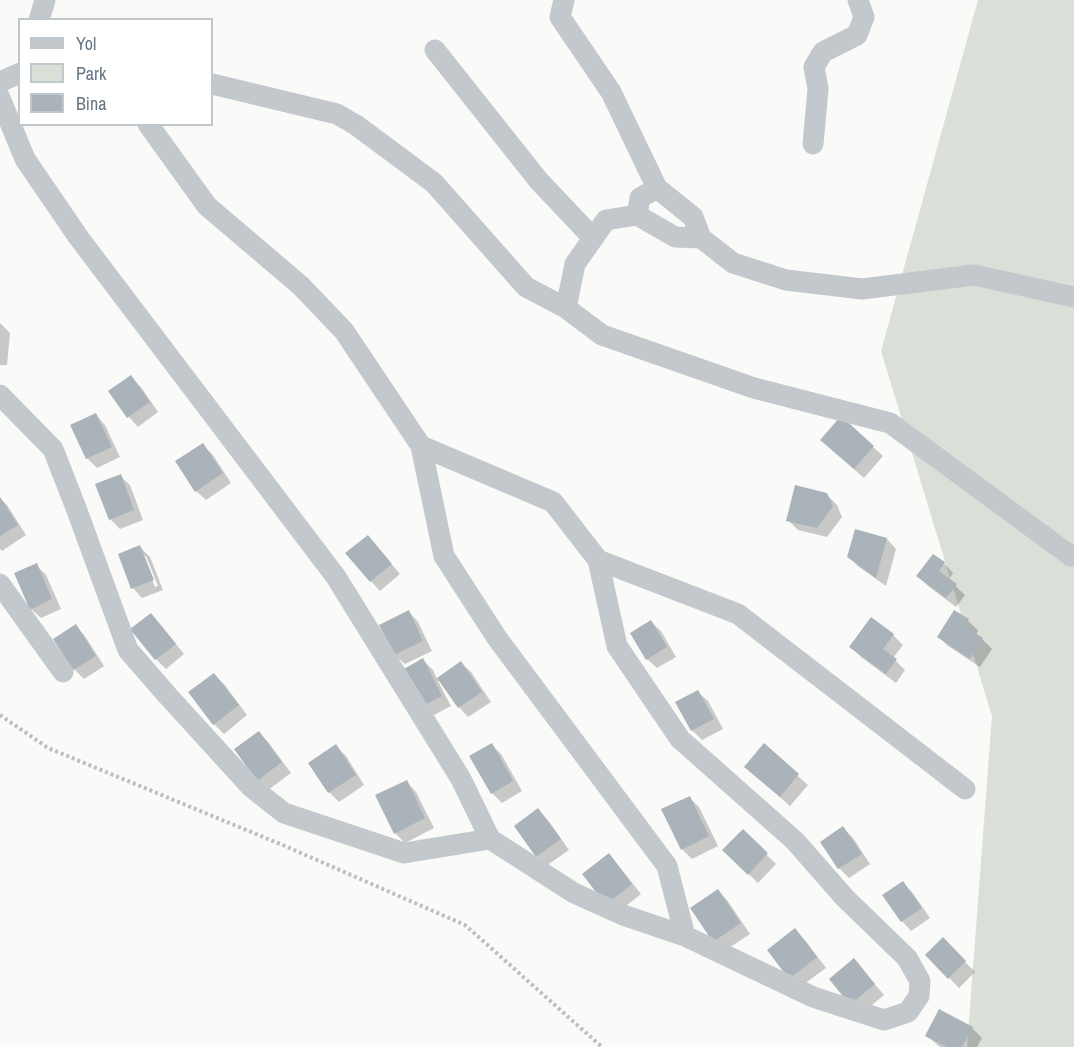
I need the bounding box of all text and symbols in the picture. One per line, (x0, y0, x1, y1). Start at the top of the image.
legend (18, 18, 213, 126)
text: Yol (76, 31, 96, 56)
text: Park (76, 61, 106, 86)
text: Bina (76, 91, 106, 116)

